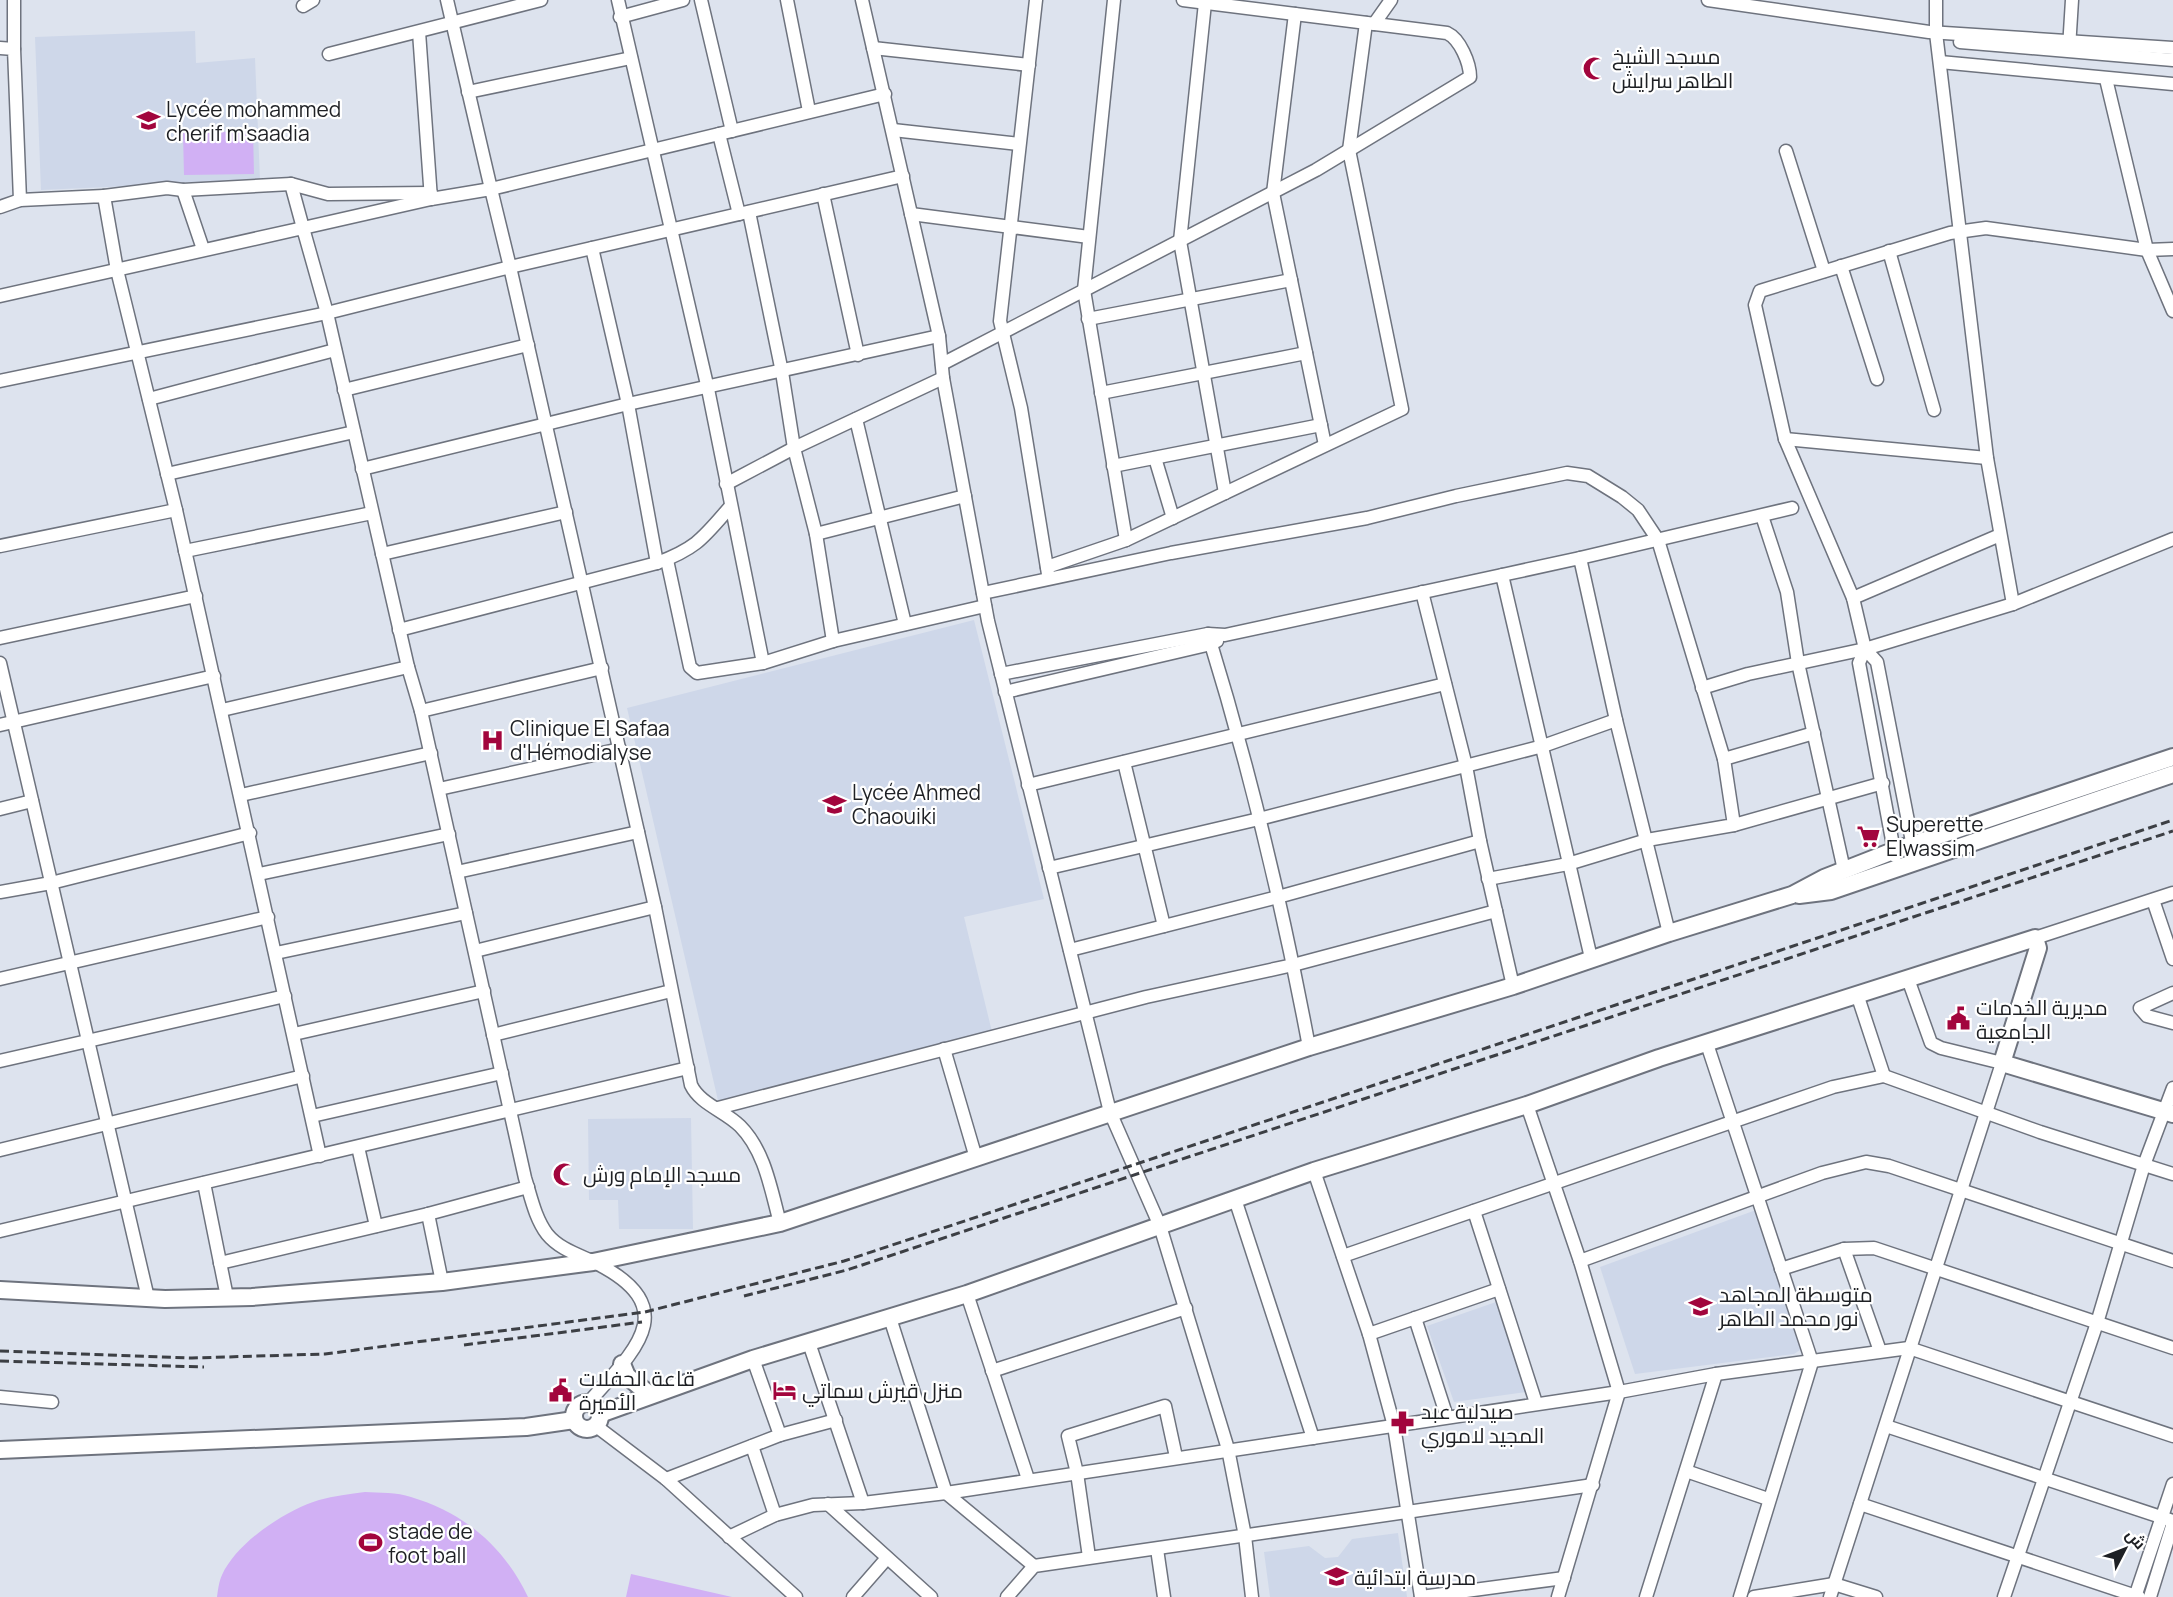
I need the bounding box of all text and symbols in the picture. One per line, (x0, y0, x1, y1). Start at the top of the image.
place label: مسجد الشيخ الطاهر سرايش (1612, 42, 1733, 94)
mosque icon: مسجد الشيخ الطاهر سرايش (1581, 55, 1607, 81)
place label: Lycée mohammed cherif m'saadia (166, 95, 341, 147)
school or university icon: Lycée mohammed cherif m'saadia (135, 108, 161, 134)
place label: Clinique El Safaa d'Hémodialyse (510, 714, 670, 766)
hospital icon: Clinique El Safaa d'Hémodialyse (479, 727, 505, 753)
place label: Lycée Ahmed Chaouiki (852, 778, 981, 830)
school or university icon: Lycée Ahmed Chaouiki (821, 791, 847, 817)
place label: Superette Elwassim (1886, 810, 1984, 862)
supermarket icon: Superette Elwassim (1855, 823, 1881, 849)
place label: مديرية الخدمات الجامعية (1976, 993, 2108, 1045)
public building icon: مديرية الخدمات الجامعية (1945, 1006, 1971, 1032)
place label: مسجد الإمام ورش (583, 1160, 741, 1189)
mosque icon: مسجد الإمام ورش (552, 1161, 578, 1187)
place label: متوسطة المجاهد نور محمد الطاهر (1718, 1280, 1873, 1332)
school or university icon: متوسطة المجاهد نور محمد الطاهر (1688, 1293, 1714, 1319)
place label: قاعة الحفلات الأميرة (579, 1364, 695, 1416)
place label: منزل قيرش سماتي (802, 1376, 963, 1407)
public building icon: قاعة الحفلات الأميرة (548, 1377, 574, 1403)
hotel icon: منزل قيرش سماتي (771, 1377, 797, 1403)
place label: صيدلية عبد المجيد لاموري (1421, 1397, 1544, 1452)
pharmacy icon: صيدلية عبد المجيد لاموري (1390, 1410, 1416, 1436)
place label: stade de foot ball (388, 1517, 473, 1569)
north arrow (2095, 1519, 2155, 1579)
text: ش (2121, 1524, 2151, 1554)
sports icon: stade de foot ball (357, 1530, 383, 1556)
place label: مدرسة ابتدائية (1354, 1563, 1476, 1591)
school or university icon: مدرسة ابتدائية (1323, 1564, 1349, 1590)

